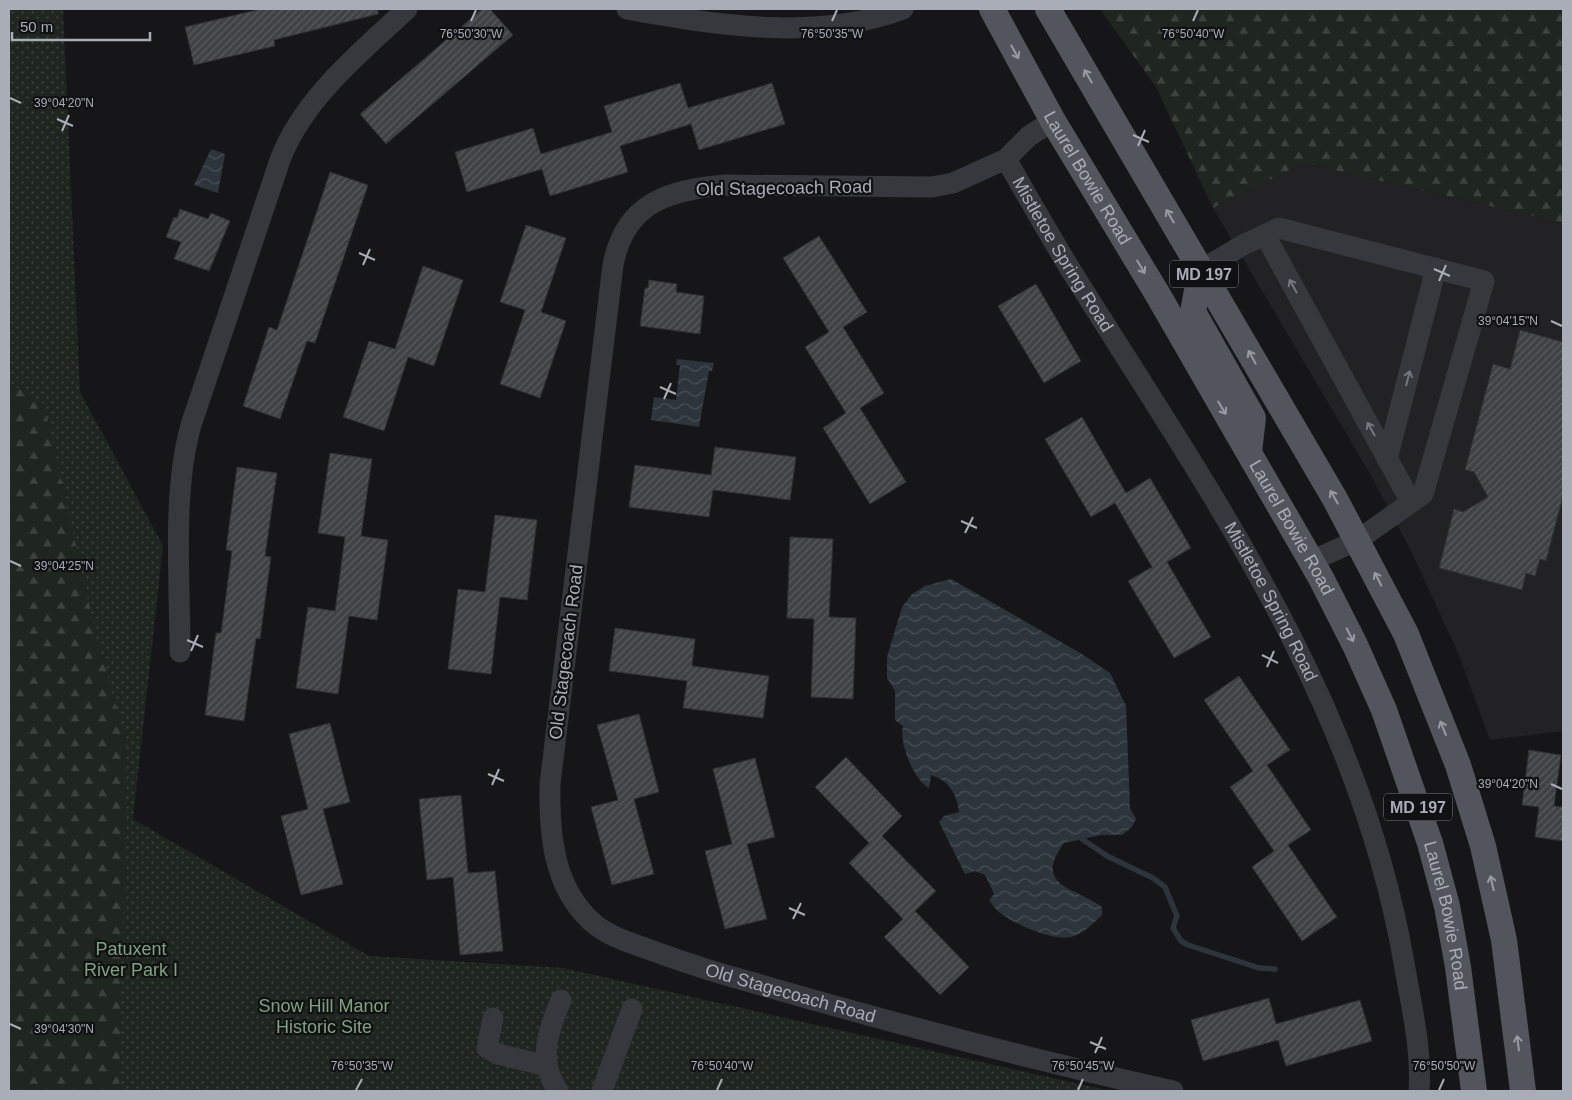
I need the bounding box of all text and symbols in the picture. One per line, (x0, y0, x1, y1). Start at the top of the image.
scale bar (12, 10, 150, 42)
text: 50 m (20, 18, 53, 35)
text: 76°50'30"W (440, 27, 503, 41)
text: 76°50'35"W (801, 27, 864, 41)
text: 76°50'40"W (1162, 27, 1225, 41)
one-way arrow (1011, 44, 1020, 59)
one-way arrow (1083, 69, 1093, 84)
text: 39°04'20"N (34, 96, 94, 110)
street label: Laurel Bowie Road (1040, 108, 1135, 248)
street label: Mistletoe Spring Road (1008, 173, 1117, 336)
street label: Old Stagecoach Road (696, 176, 872, 200)
one-way arrow (1165, 210, 1175, 224)
one-way arrow (1137, 260, 1147, 274)
road number: MD 197 (1170, 260, 1238, 288)
one-way arrow (1288, 278, 1298, 293)
text: 39°04'15"N (1478, 314, 1538, 328)
one-way arrow (1246, 350, 1256, 365)
one-way arrow (1404, 371, 1413, 387)
one-way arrow (1218, 401, 1228, 415)
one-way arrow (1365, 422, 1375, 436)
street label: Laurel Bowie Road (1245, 457, 1338, 598)
one-way arrow (1328, 491, 1338, 505)
street label: Mistletoe Spring Road (1220, 519, 1321, 684)
text: 39°04'25"N (34, 559, 94, 573)
street label: Old Stagecoach Road (545, 563, 587, 741)
one-way arrow (1373, 572, 1382, 587)
one-way arrow (1346, 627, 1355, 642)
one-way arrow (1438, 721, 1447, 736)
text: 39°04'20"N (1478, 777, 1538, 791)
road number: MD 197 (1384, 794, 1452, 820)
street label: Laurel Bowie Road (1420, 839, 1471, 992)
one-way arrow (1487, 875, 1496, 891)
park label: Patuxent River Park I (84, 939, 178, 980)
street label: Old Stagecoach Road (703, 959, 878, 1027)
park label: Snow Hill Manor Historic Site (258, 996, 390, 1037)
text: 39°04'30"N (34, 1022, 94, 1036)
one-way arrow (1513, 1035, 1523, 1051)
text: 76°50'35"W (331, 1059, 394, 1073)
text: 76°50'40"W (691, 1059, 754, 1073)
text: 76°50'45"W (1052, 1059, 1115, 1073)
text: 76°50'50"W (1413, 1059, 1476, 1073)

